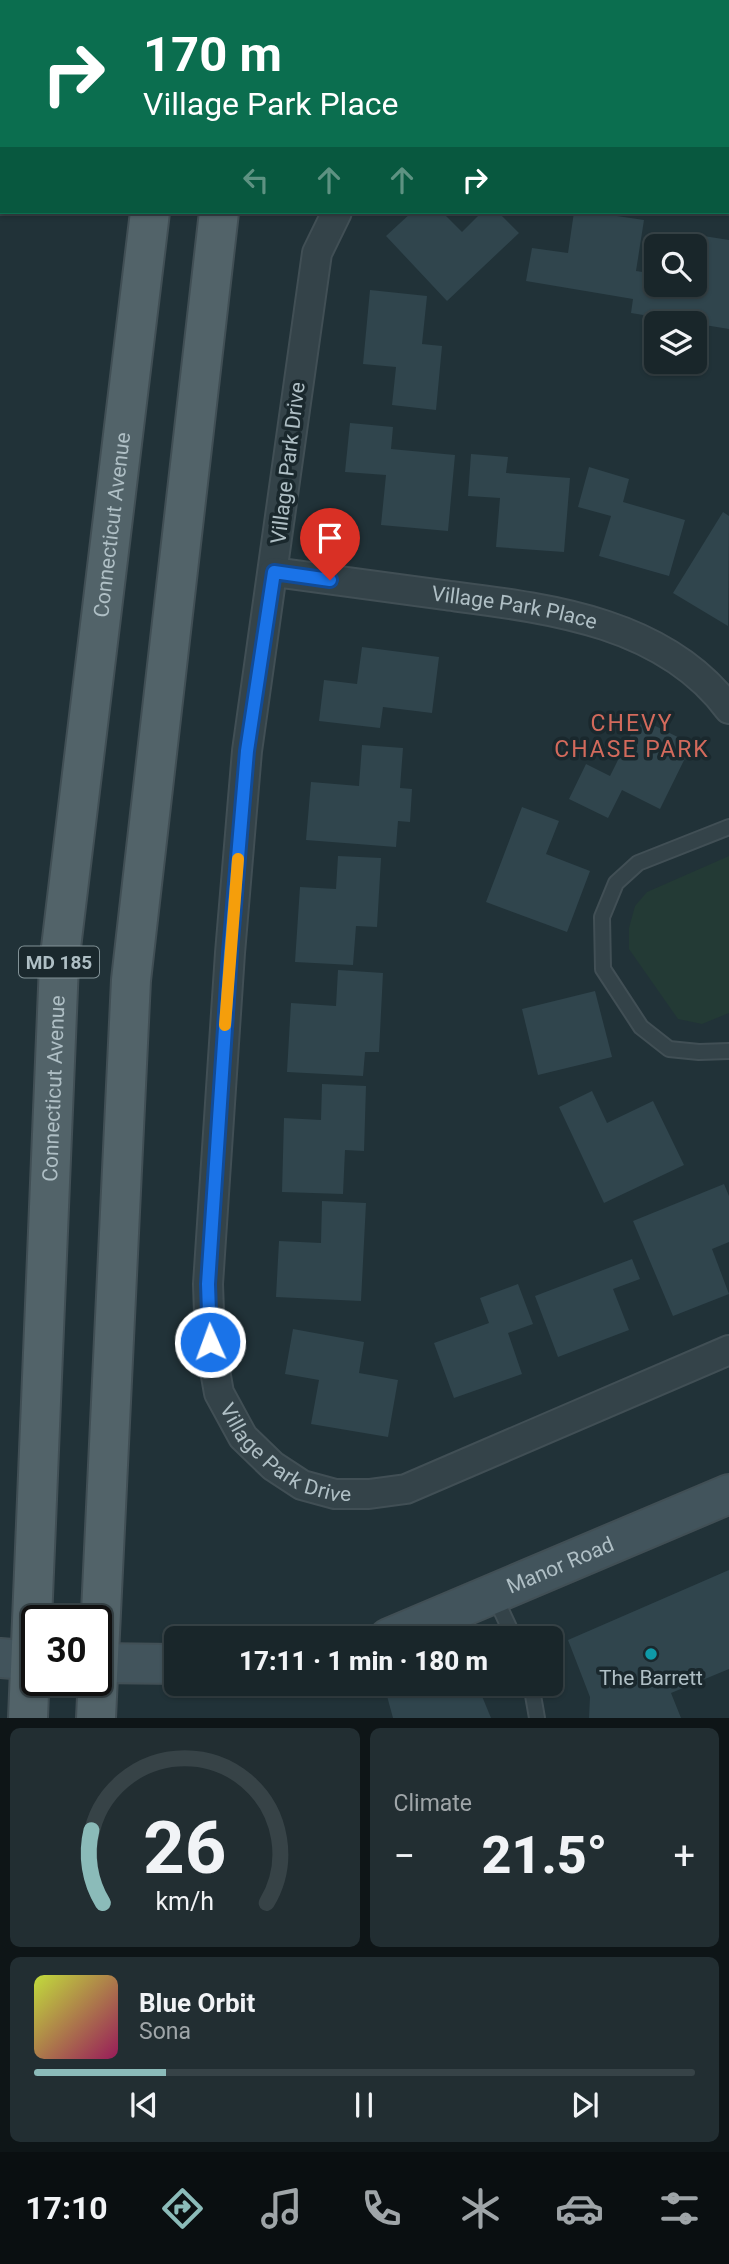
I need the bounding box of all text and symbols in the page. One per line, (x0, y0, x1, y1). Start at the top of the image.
text: 170 m (143, 26, 282, 83)
icon: right (28, 28, 119, 119)
text: Village Park Place (143, 85, 399, 123)
icon: left (237, 161, 275, 199)
icon: ahead (310, 161, 348, 199)
icon: ahead (383, 161, 421, 199)
icon: right (456, 161, 494, 199)
map controls (644, 234, 707, 374)
button: search (644, 234, 707, 297)
button: layers (644, 311, 707, 374)
street label: Village Park Drive (266, 381, 310, 545)
street label: Connecticut Avenue (89, 431, 135, 619)
pin (300, 508, 360, 580)
icon: arrive (311, 519, 349, 557)
street label: Village Park Place (430, 581, 600, 634)
district label: CHEVY CHASE PARK (554, 710, 710, 763)
road number: MD 185 (19, 946, 99, 978)
street label: Connecticut Avenue (38, 995, 70, 1182)
position arrow (173, 1305, 247, 1379)
street label: Village Park Drive (215, 1399, 351, 1507)
street label: Manor Road (503, 1532, 617, 1599)
speed limit sign: 30 (21, 1605, 112, 1696)
text: 17:11 · 1 min · 180 m (239, 1646, 488, 1676)
marker: The Barrett (643, 1646, 659, 1662)
place label: The Barrett (599, 1666, 703, 1690)
text: Climate (394, 1790, 472, 1817)
text: 26 (143, 1806, 227, 1892)
text: 21.5° (481, 1825, 607, 1886)
text: − (394, 1834, 415, 1878)
text: + (673, 1834, 695, 1878)
text: km/h (155, 1887, 214, 1916)
text: Blue Orbit (139, 1988, 255, 2018)
text: Sona (139, 2018, 191, 2045)
icon: previous (125, 2086, 163, 2124)
icon: pause (345, 2086, 383, 2124)
icon: next (566, 2086, 604, 2124)
icon: directions (158, 2184, 207, 2233)
icon: music (257, 2184, 306, 2233)
icon: phone (357, 2184, 406, 2233)
icon: climate (456, 2184, 505, 2233)
icon: car (555, 2184, 604, 2233)
icon: filters (655, 2184, 704, 2233)
text: 17:10 (25, 2189, 108, 2227)

